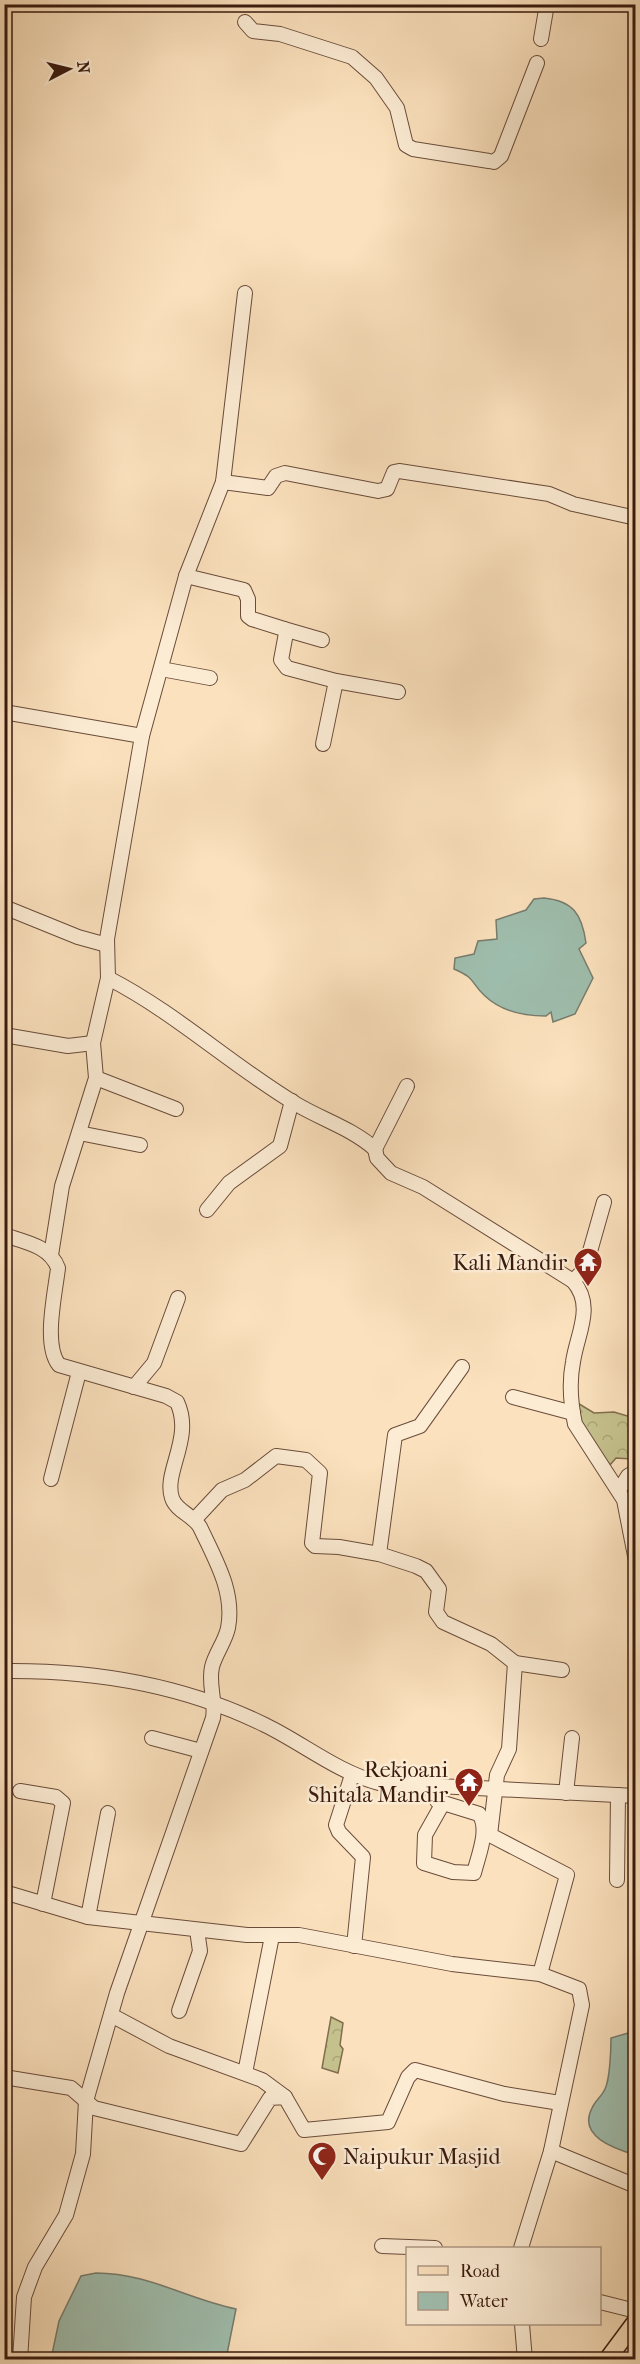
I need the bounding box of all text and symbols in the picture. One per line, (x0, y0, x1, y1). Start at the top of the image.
north arrow (39, 39, 99, 99)
text: N (73, 60, 94, 75)
temple icon: Kali Mandir (572, 1246, 604, 1288)
place label: Kali Mandir (452, 1250, 568, 1276)
place label: Rekjoani Shitala Mandir (308, 1757, 449, 1808)
temple icon: Rekjoani Shitala Mandir (453, 1766, 485, 1808)
mosque icon: Naipukur Masjid (306, 2140, 338, 2182)
place label: Naipukur Masjid (343, 2144, 501, 2170)
legend (406, 2247, 601, 2325)
text: Road (460, 2261, 500, 2282)
text: Water (459, 2291, 508, 2312)

